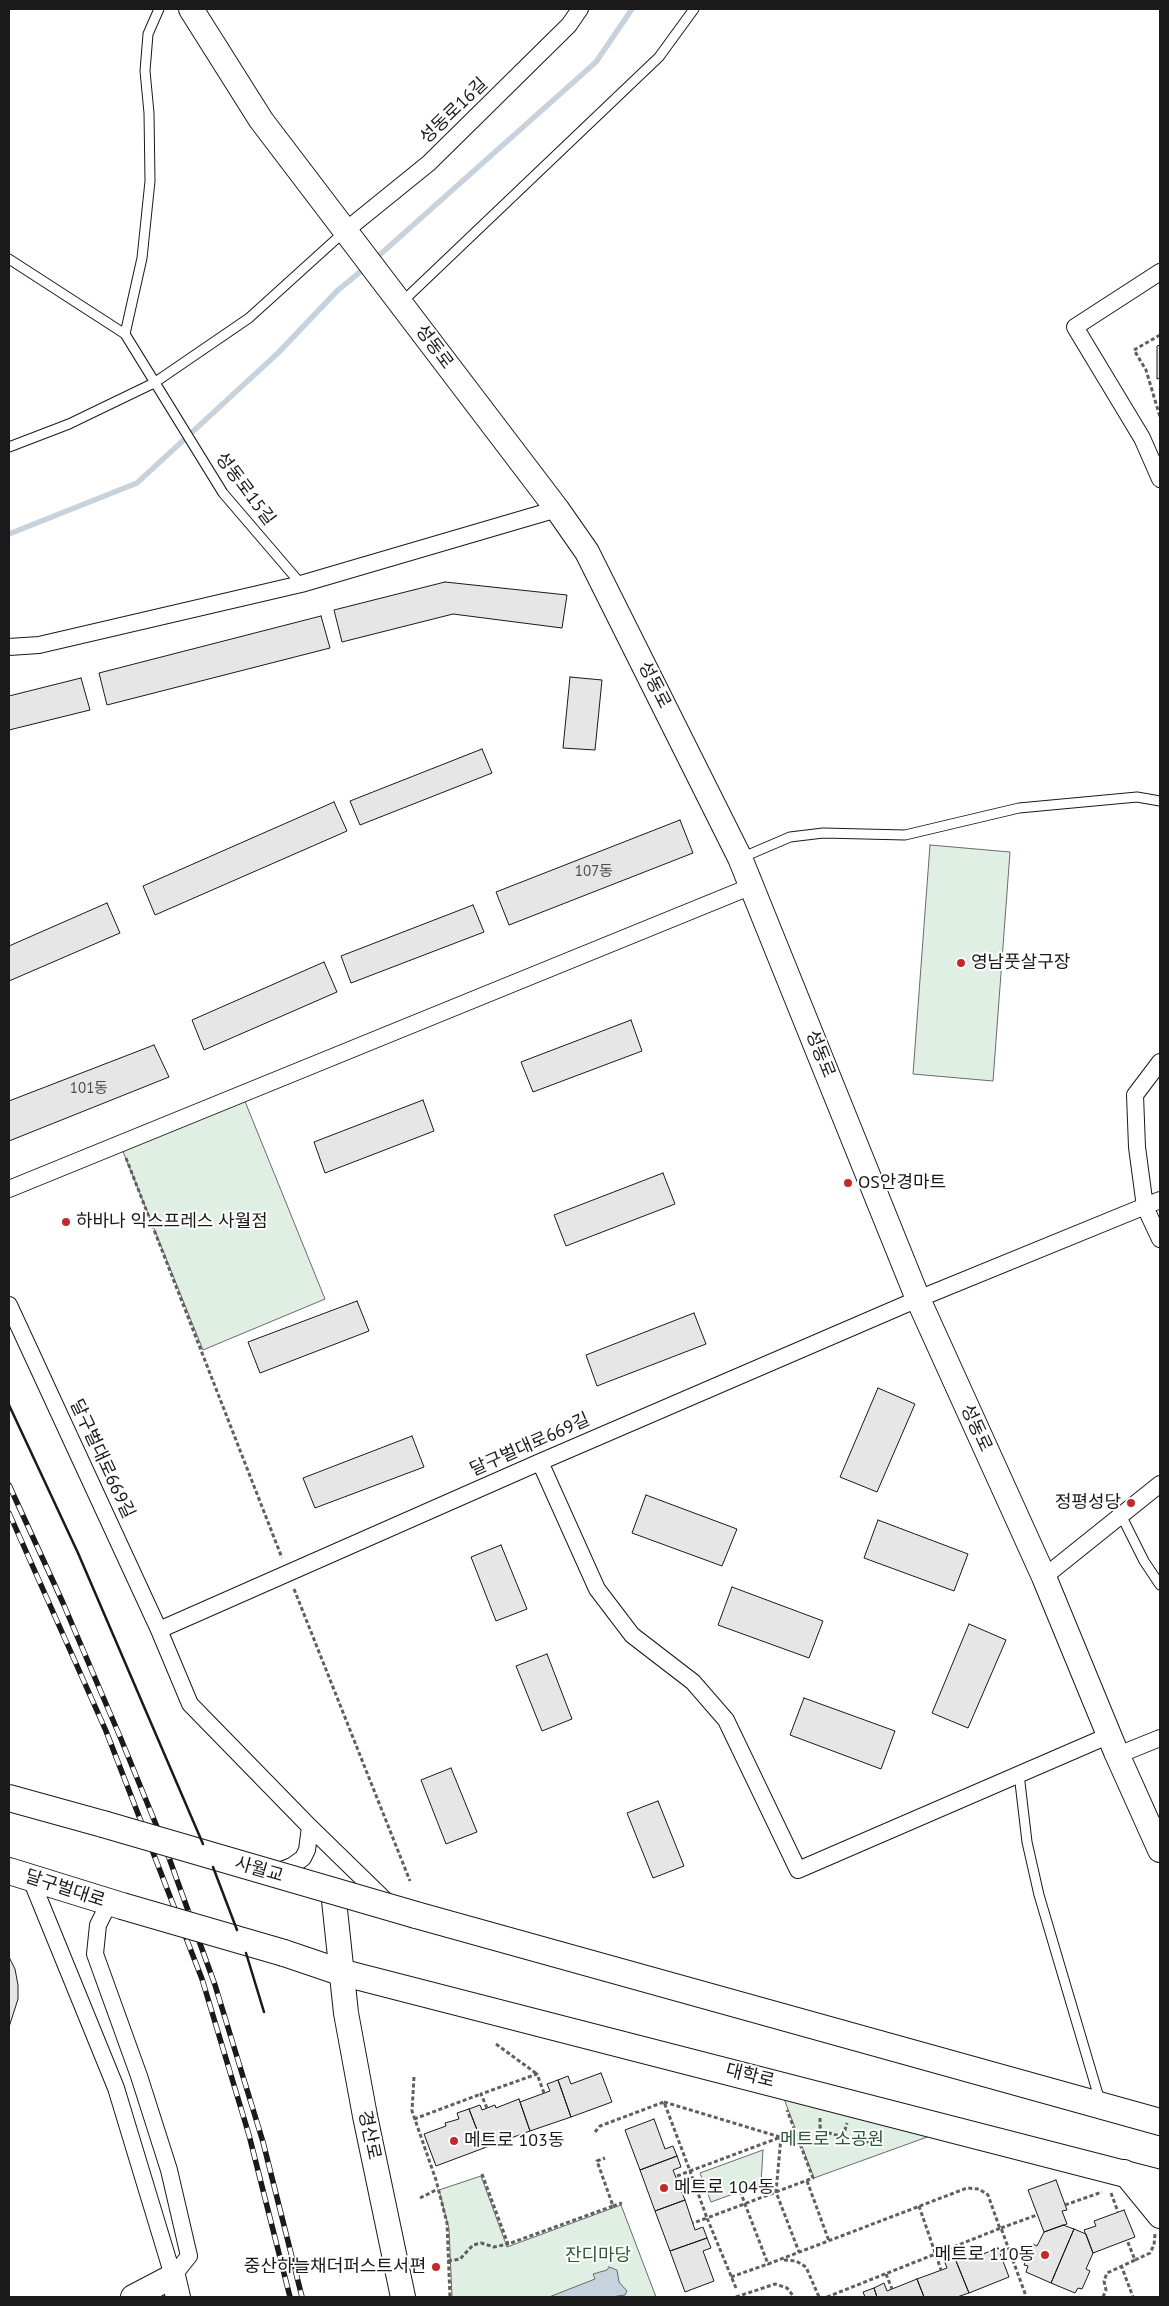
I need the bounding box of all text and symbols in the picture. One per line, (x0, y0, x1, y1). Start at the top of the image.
street label: 성동로16길 (416, 73, 492, 149)
street label: 성동로 (410, 321, 458, 373)
street label: 성동로15길 (211, 448, 279, 530)
street label: 성동로 (633, 658, 675, 712)
house number: 107동 (575, 863, 613, 881)
place label: 영남풋살구장 (971, 952, 1070, 974)
marker: 영남풋살구장 (955, 957, 967, 969)
street label: 성동로 (801, 1027, 839, 1081)
house number: 101동 (70, 1080, 108, 1098)
place label: OS안경마트 (858, 1172, 946, 1194)
marker: OS안경마트 (842, 1177, 854, 1189)
place label: 하바나 익스프레스 사월점 (76, 1211, 268, 1233)
marker: 하바나 익스프레스 사월점 (60, 1216, 72, 1228)
street label: 달구벌대로669길 (65, 1396, 139, 1522)
street label: 성동로 (956, 1401, 996, 1455)
street label: 달구벌대로669길 (467, 1409, 593, 1481)
place label: 정평성당 (1055, 1492, 1121, 1514)
marker: 정평성당 (1125, 1497, 1137, 1509)
street label: 사월교 (232, 1853, 286, 1887)
street label: 달구벌대로 (22, 1866, 108, 1912)
street label: 대학로 (723, 2060, 777, 2092)
street label: 경산로 (353, 2108, 385, 2162)
park label: 메트로 소공원 (780, 2129, 884, 2151)
place label: 메트로 103동 (464, 2130, 564, 2152)
marker: 메트로 103동 (448, 2135, 460, 2147)
place label: 메트로 104동 (674, 2177, 774, 2199)
marker: 메트로 104동 (658, 2182, 670, 2194)
place label: 메트로 110동 (935, 2244, 1035, 2266)
park label: 잔디마당 (565, 2245, 631, 2267)
marker: 메트로 110동 (1039, 2249, 1051, 2261)
place label: 중산하늘채더퍼스트서편 (244, 2256, 426, 2278)
marker: 중산하늘채더퍼스트서편 (430, 2261, 442, 2273)

